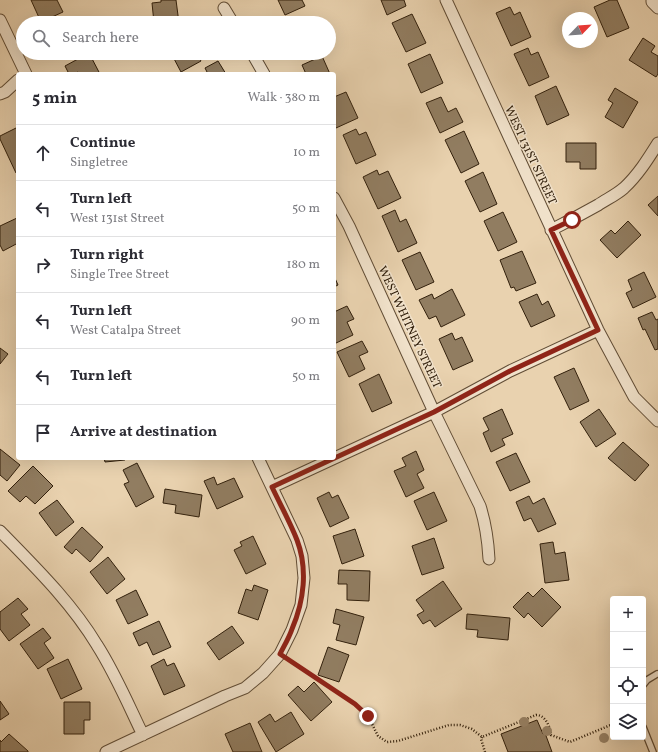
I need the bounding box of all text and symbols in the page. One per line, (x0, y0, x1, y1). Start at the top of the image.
north arrow (562, 12, 598, 48)
search box (16, 16, 336, 60)
icon: search (30, 27, 52, 49)
text: Search here (62, 28, 139, 49)
text: 5 min (32, 87, 77, 110)
text: Walk · 380 m (247, 89, 320, 107)
street label: WEST 131ST STREET (500, 103, 560, 207)
text: Continue (70, 133, 135, 154)
icon: ahead (32, 142, 54, 164)
text: 10 m (293, 144, 320, 162)
text: Singletree (70, 154, 128, 172)
text: Turn left (70, 189, 132, 210)
icon: left (32, 198, 54, 220)
text: 50 m (292, 200, 320, 218)
text: West 131st Street (70, 210, 164, 228)
route start (563, 211, 581, 229)
text: Turn right (70, 245, 144, 266)
icon: right (32, 254, 54, 276)
text: 180 m (286, 256, 320, 274)
street label: WEST WHITNEY STREET (374, 264, 445, 391)
text: Single Tree Street (70, 266, 169, 284)
text: Turn left (70, 301, 132, 322)
icon: left (32, 310, 54, 332)
text: 90 m (291, 312, 320, 330)
text: West Catalpa Street (70, 322, 181, 340)
icon: left (32, 366, 54, 388)
text: Turn left (70, 366, 132, 387)
text: 50 m (292, 368, 320, 386)
icon: arrive (32, 422, 54, 444)
text: Arrive at destination (70, 422, 217, 443)
map controls (610, 596, 646, 740)
button: + (610, 596, 646, 632)
button: − (610, 632, 646, 668)
button: locate (610, 668, 646, 704)
button: layers (610, 704, 646, 740)
route end (359, 707, 377, 725)

